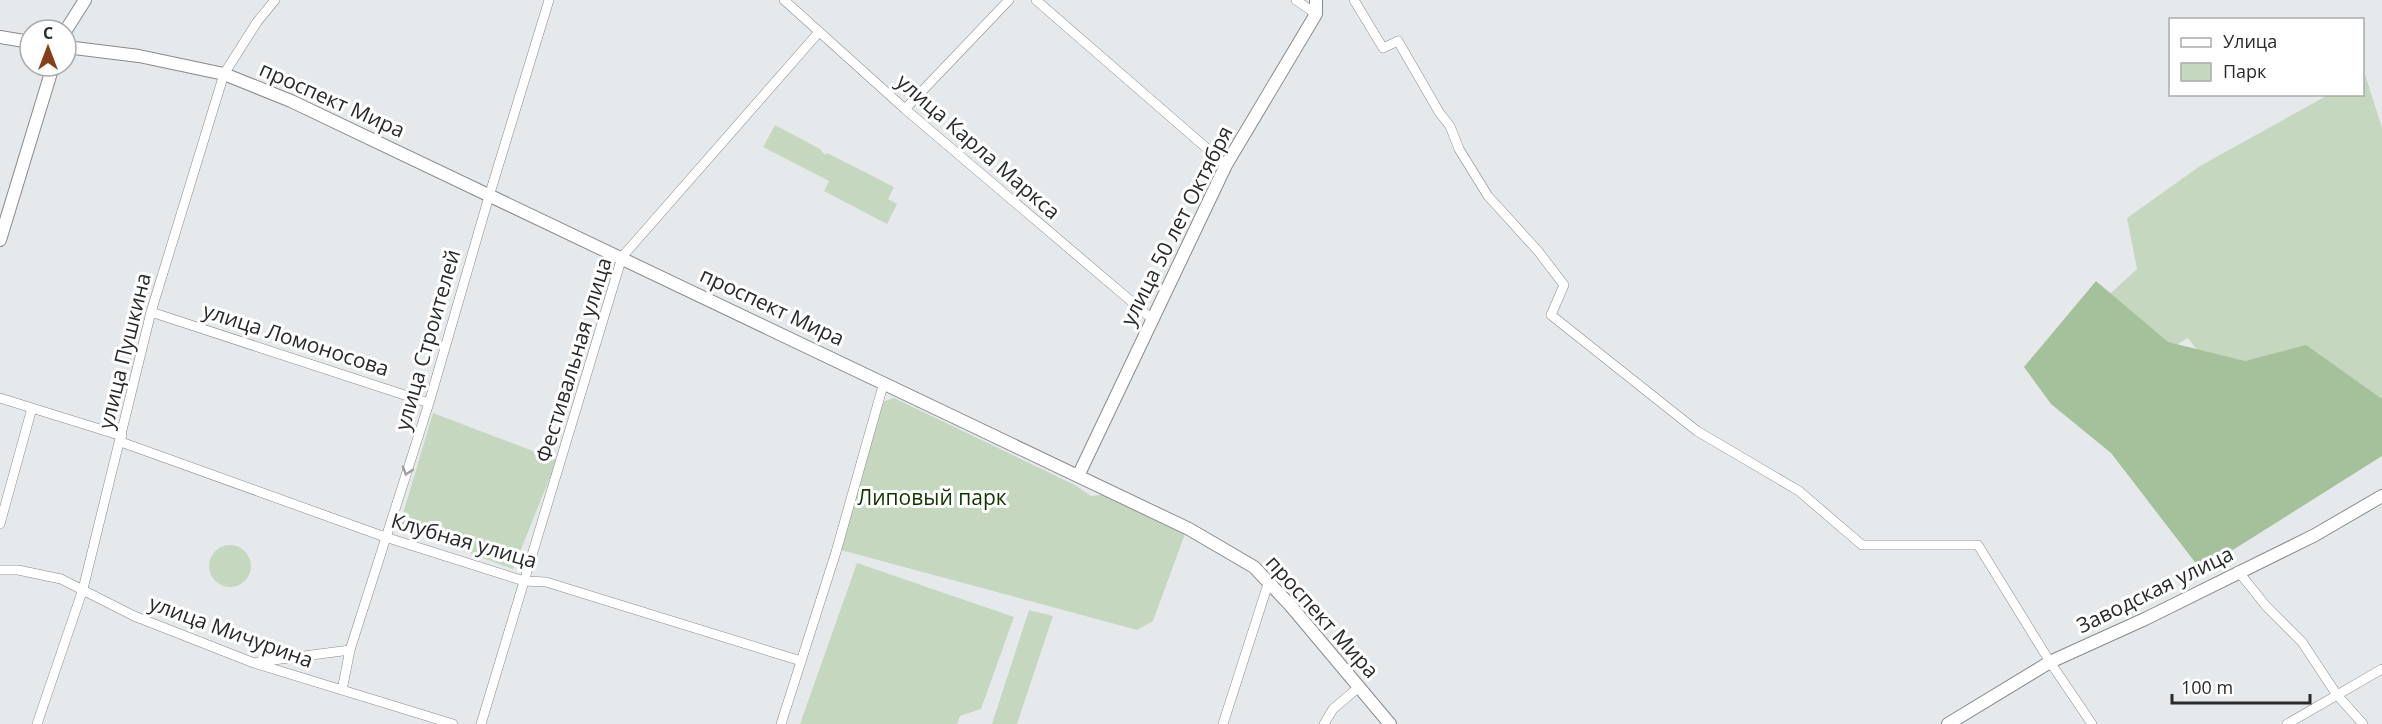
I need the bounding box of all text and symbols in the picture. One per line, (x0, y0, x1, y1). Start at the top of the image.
north arrow (18, 18, 78, 78)
legend (2169, 18, 2364, 96)
text: С (43, 22, 53, 44)
text: Улица (2223, 29, 2277, 53)
street label: проспект Мира (255, 55, 410, 144)
text: Парк (2223, 59, 2267, 83)
street label: улица Карла Маркса (891, 67, 1067, 225)
street label: улица 50 лет Октября (1114, 121, 1239, 330)
street label: улица Строителей (388, 246, 466, 433)
street label: Фестивальная улица (529, 254, 618, 466)
street label: проспект Мира (696, 260, 849, 352)
street label: улица Пушкина (91, 270, 157, 432)
street label: улица Ломоносова (200, 296, 393, 382)
one-way arrow (402, 465, 415, 476)
park label: Липовый парк (857, 483, 1007, 511)
street label: Клубная улица (388, 506, 541, 574)
street label: Заводская улица (2072, 539, 2238, 639)
street label: проспект Мира (1260, 549, 1385, 684)
street label: улица Мичурина (145, 588, 317, 674)
scale bar (2172, 667, 2310, 705)
text: 100 m (2181, 675, 2233, 699)

